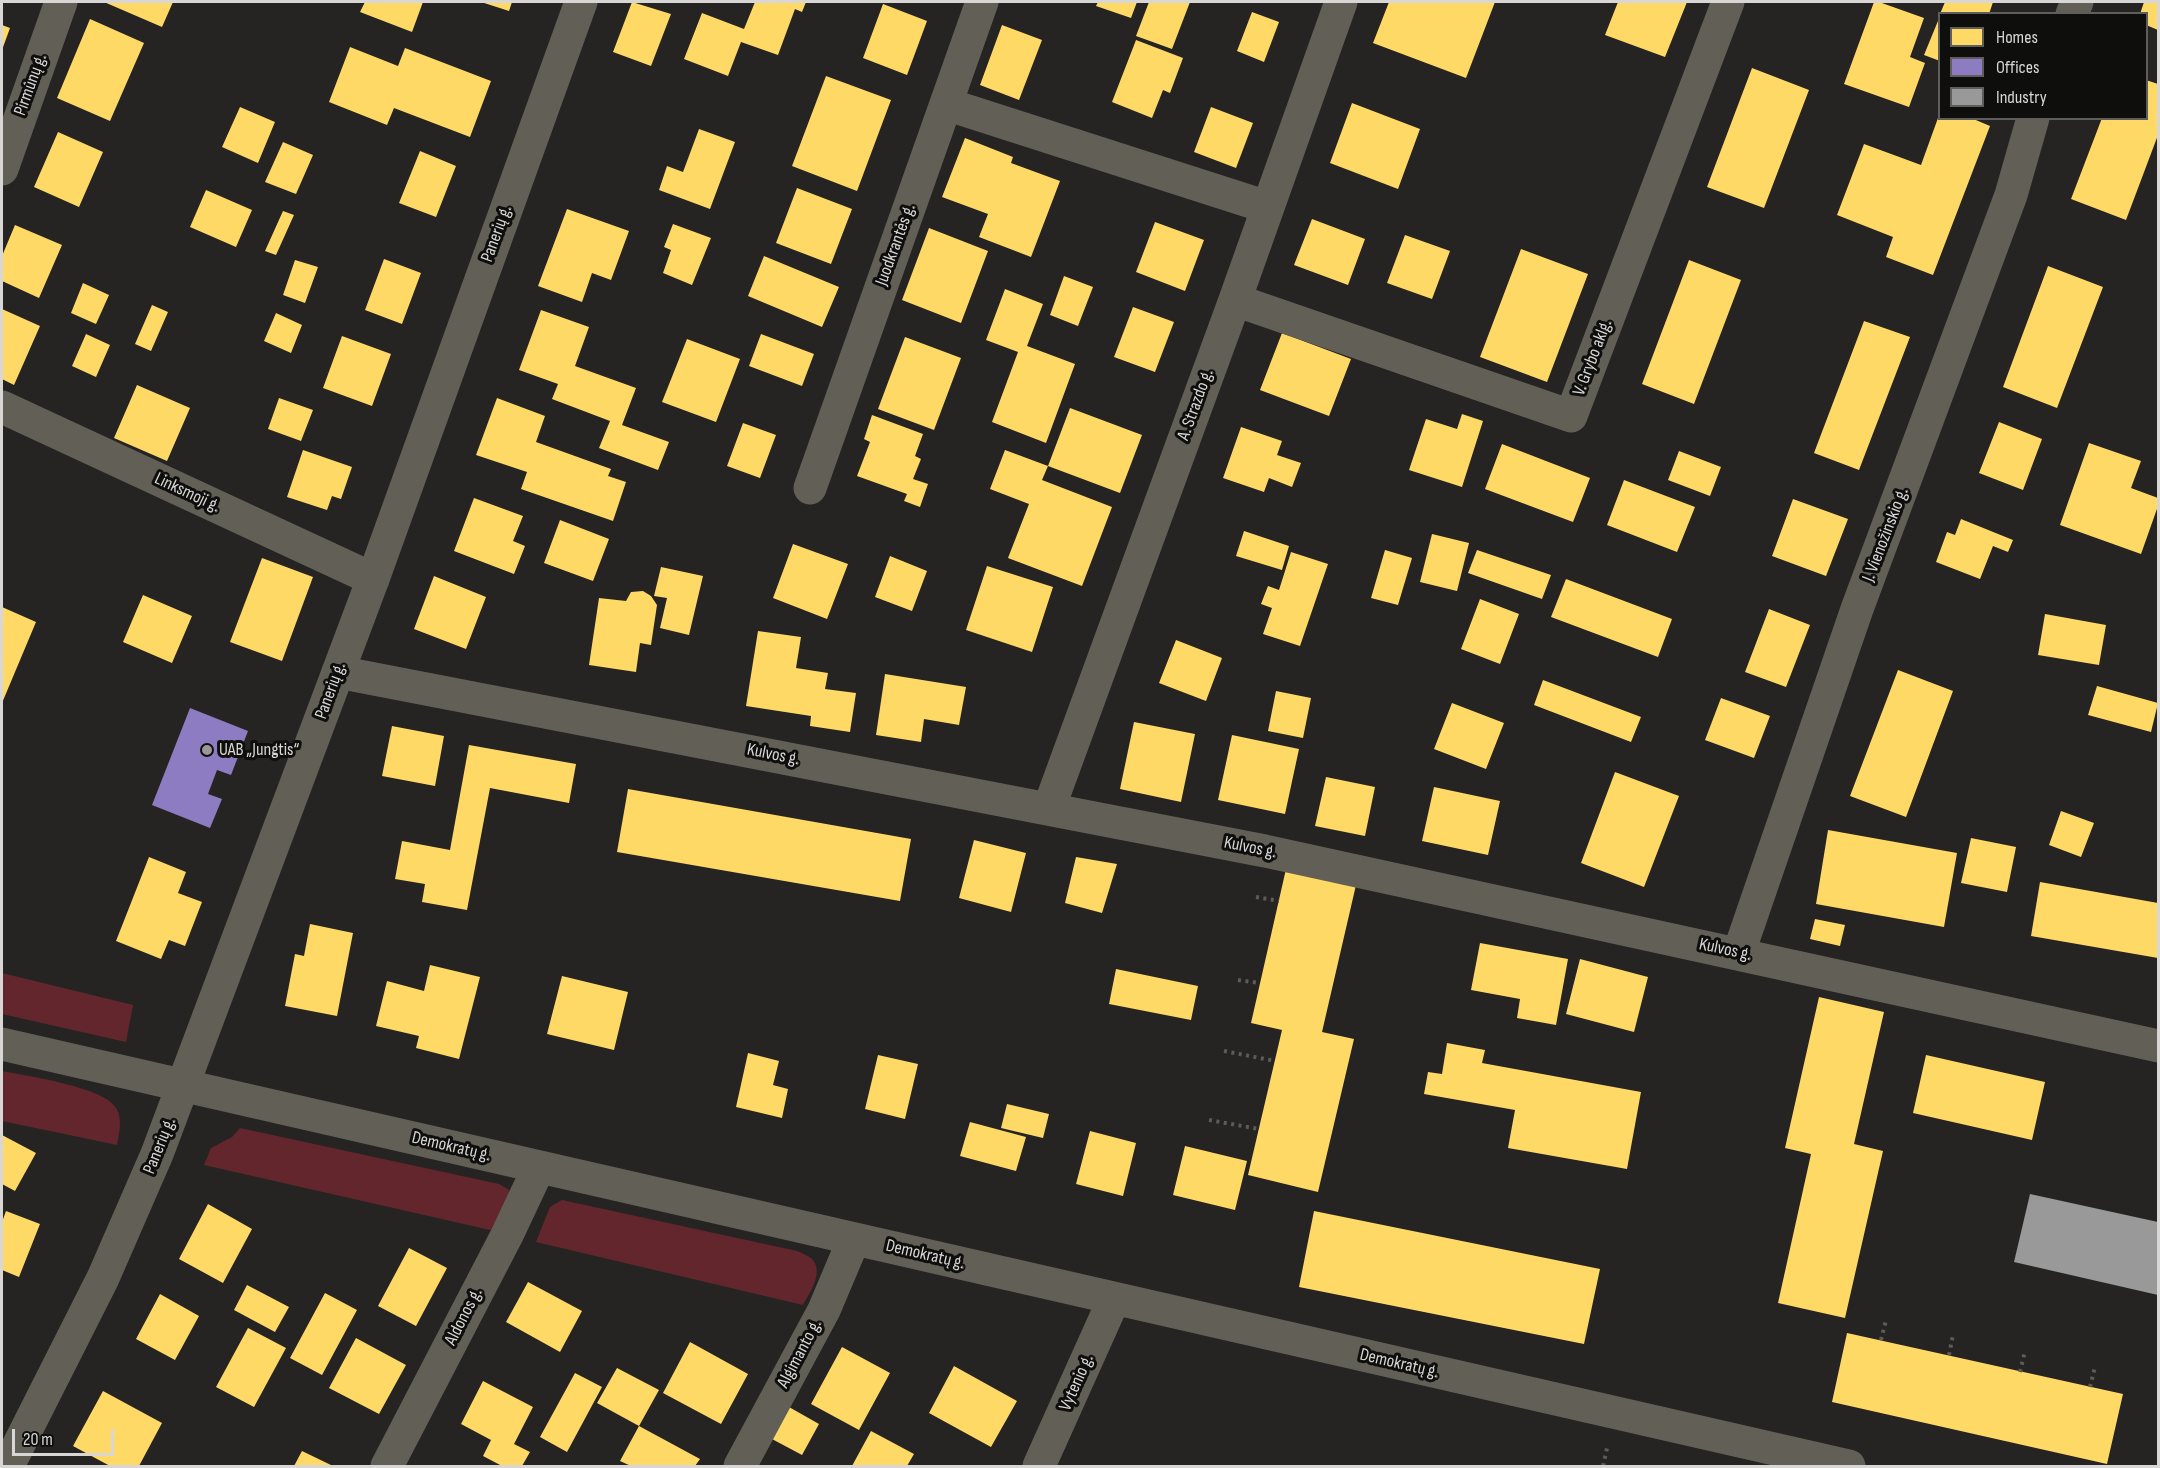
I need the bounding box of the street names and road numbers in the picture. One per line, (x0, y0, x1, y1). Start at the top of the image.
street label: Pirmūnų g. (10, 51, 52, 119)
street label: Juodkrantės g. (871, 201, 921, 289)
street label: Panerių g. (477, 203, 517, 265)
street label: V. Grybo aklg. (1569, 317, 1617, 399)
street label: A. Strazdo g. (1173, 367, 1219, 443)
street label: Linksmoji g. (151, 468, 223, 518)
street label: J. Vienožinskio g. (1858, 485, 1914, 585)
street label: Panerių g. (311, 660, 351, 722)
street label: Kulvos g. (745, 739, 801, 771)
street label: Kulvos g. (1222, 832, 1278, 864)
street label: Kulvos g. (1697, 934, 1753, 966)
street label: Panerių g. (139, 1115, 181, 1177)
street label: Demokratų g. (409, 1127, 493, 1167)
street label: Demokratų g. (883, 1235, 967, 1275)
street label: Aldonos g. (440, 1285, 488, 1349)
street label: Algimanto g. (773, 1316, 827, 1392)
street label: Demokratų g. (1357, 1344, 1441, 1384)
street label: Vytenio g. (1055, 1351, 1099, 1415)

